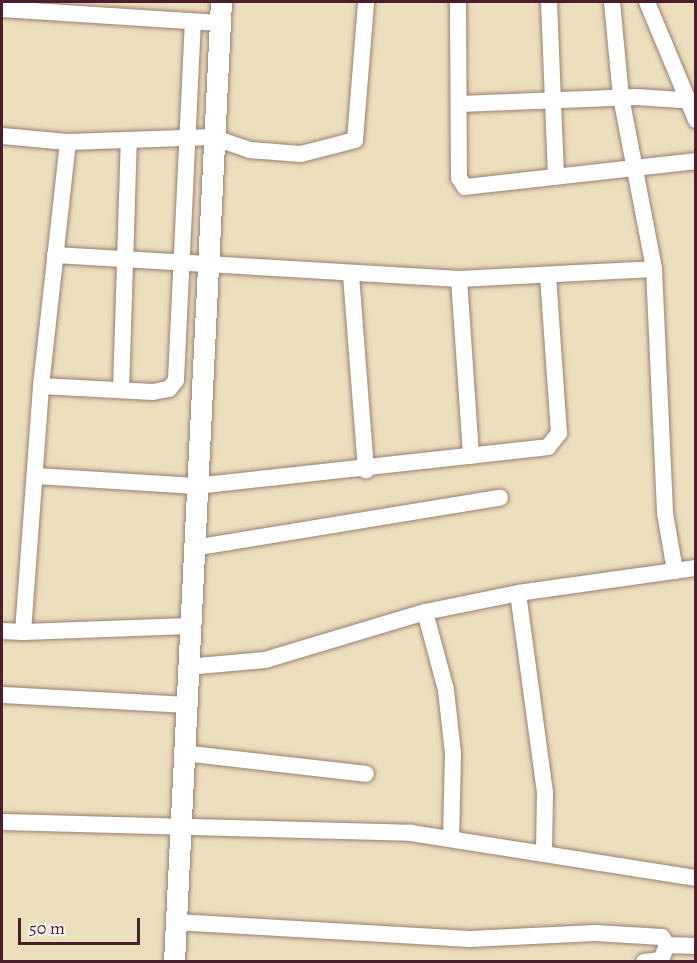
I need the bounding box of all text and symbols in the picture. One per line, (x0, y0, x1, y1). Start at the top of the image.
scale bar (21, 906, 142, 944)
text: 50 m (29, 916, 65, 940)

